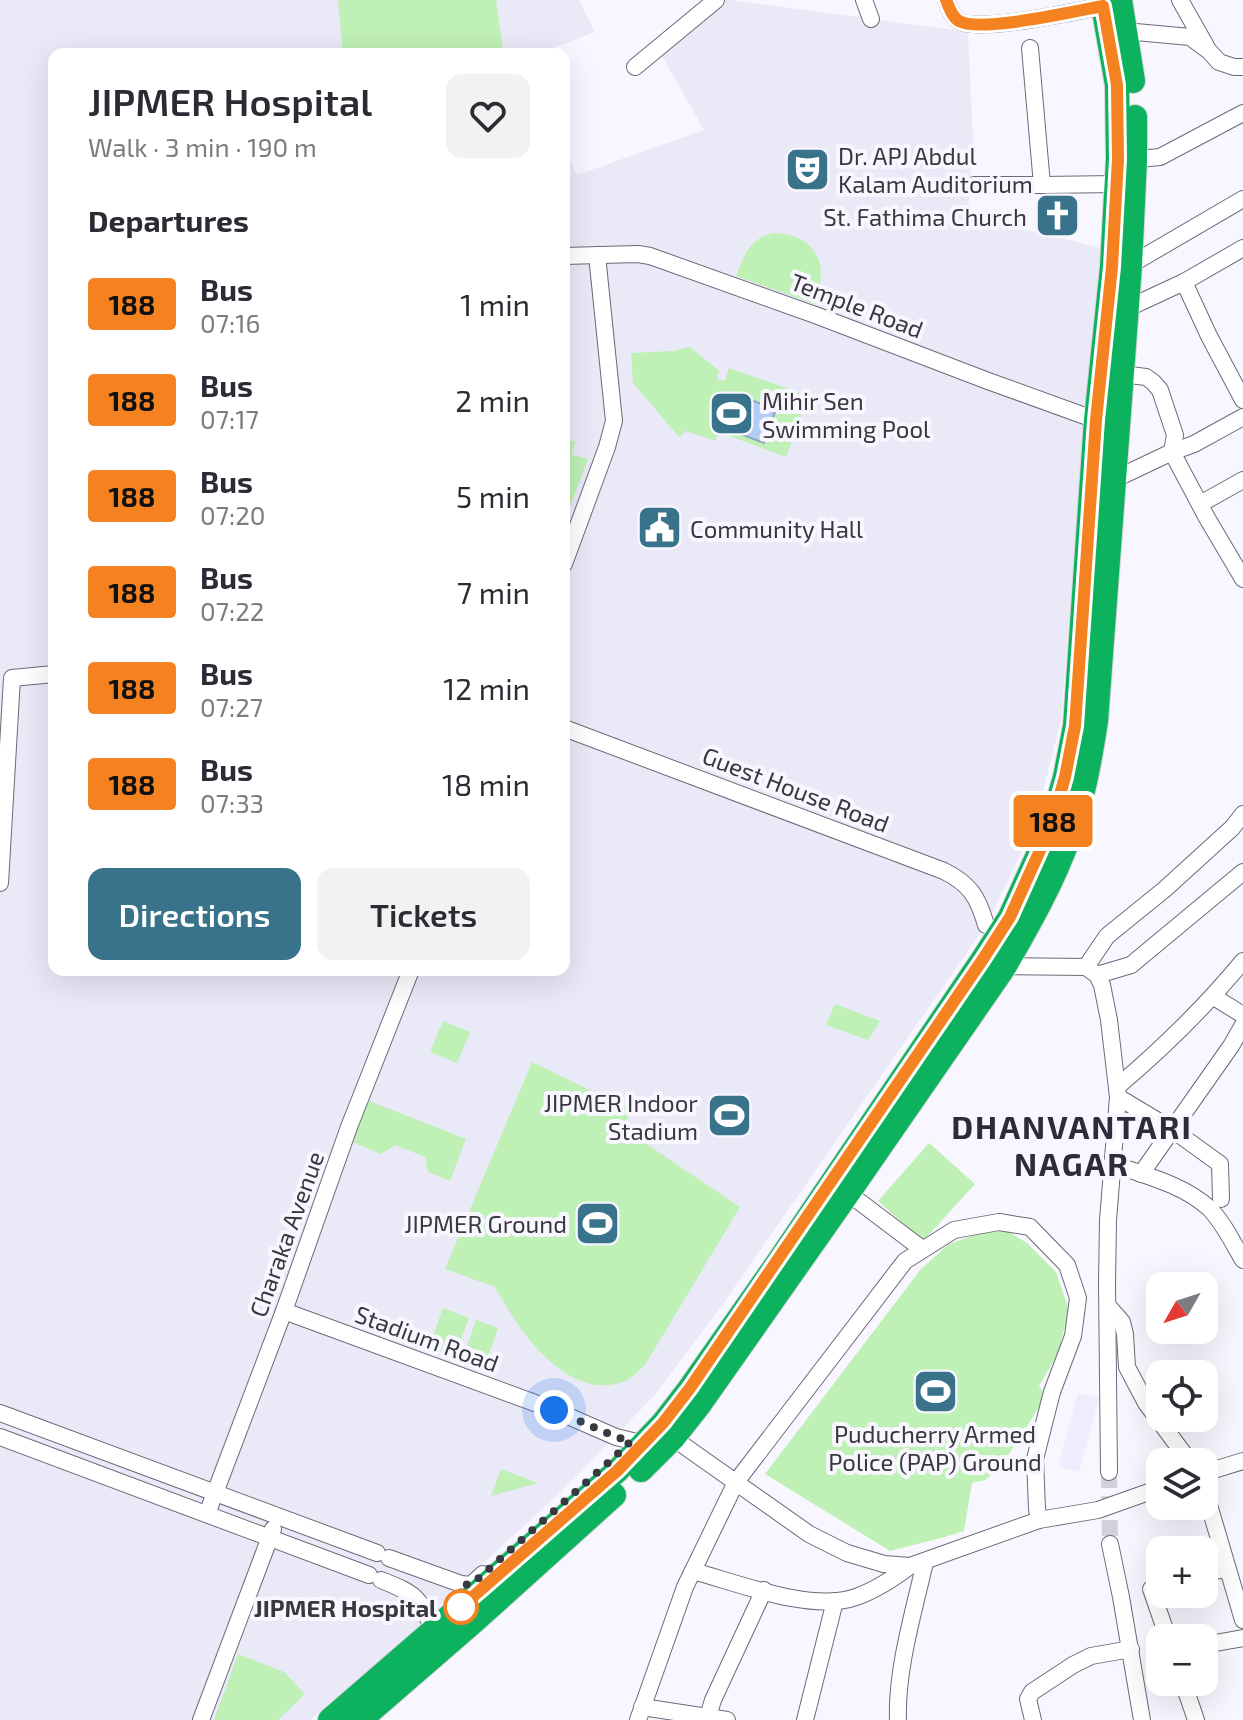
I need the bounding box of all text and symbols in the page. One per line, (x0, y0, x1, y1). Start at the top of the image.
button: heart (446, 74, 530, 158)
text: JIPMER Hospital (88, 78, 372, 124)
text: Walk · 3 min · 190 m (88, 131, 317, 162)
place label: Dr. APJ Abdul Kalam Auditorium (838, 141, 1033, 198)
theatre icon: Dr. APJ Abdul Kalam Auditorium (783, 145, 831, 193)
church icon: St. Fathima Church (1034, 192, 1082, 240)
text: Departures (88, 202, 249, 238)
place label: St. Fathima Church (823, 202, 1027, 231)
street label: Temple Road (787, 266, 927, 344)
text: Bus (200, 271, 253, 307)
text: 1 min (460, 286, 530, 322)
text: 188 (109, 287, 155, 321)
text: 07:16 (200, 307, 260, 338)
text: Bus (200, 367, 253, 403)
text: 2 min (455, 382, 530, 418)
text: 188 (109, 383, 155, 417)
place label: Mihir Sen Swimming Pool (762, 386, 930, 443)
sports icon: Mihir Sen Swimming Pool (707, 390, 755, 438)
text: 07:17 (200, 403, 259, 434)
text: Bus (200, 463, 253, 499)
text: 5 min (456, 478, 530, 514)
text: 188 (109, 479, 155, 513)
text: 07:20 (200, 499, 265, 530)
public building icon: Community Hall (635, 504, 683, 552)
place label: Community Hall (690, 514, 863, 543)
text: Bus (200, 559, 253, 595)
text: 7 min (457, 574, 530, 610)
text: 188 (109, 575, 155, 609)
text: 07:22 (200, 595, 264, 626)
text: Bus (200, 655, 253, 691)
text: 12 min (443, 670, 530, 706)
text: 188 (109, 671, 155, 705)
text: 07:27 (200, 691, 263, 722)
street label: Guest House Road (699, 740, 893, 838)
text: Bus (200, 751, 253, 787)
text: 18 min (442, 766, 530, 802)
text: 188 (109, 767, 155, 801)
text: 07:33 (200, 787, 264, 818)
line badge: 188 (1007, 795, 1099, 847)
text: 188 (1030, 804, 1076, 838)
button: Directions (88, 868, 301, 960)
button: Tickets (317, 868, 530, 960)
place label: JIPMER Indoor Stadium (544, 1088, 698, 1145)
sports icon: JIPMER Indoor Stadium (705, 1092, 753, 1140)
district label: DHANVANTARI NAGAR (951, 1107, 1193, 1182)
street label: Charaka Avenue (243, 1147, 329, 1321)
sports icon: JIPMER Ground (574, 1199, 622, 1247)
place label: JIPMER Ground (404, 1209, 567, 1238)
north arrow (1146, 1272, 1218, 1344)
map controls (1146, 1272, 1218, 1696)
street label: Stadium Road (351, 1299, 503, 1377)
button: locate (1146, 1360, 1218, 1432)
sports icon: Puducherry Armed Police (PAP) Ground (911, 1367, 959, 1415)
your location (534, 1390, 574, 1430)
place label: Puducherry Armed Police (PAP) Ground (828, 1419, 1042, 1476)
button: layers (1146, 1448, 1218, 1520)
button: + (1146, 1536, 1218, 1608)
marker: JIPMER Hospital (444, 1590, 478, 1624)
place label: JIPMER Hospital (254, 1593, 437, 1622)
button: − (1146, 1624, 1218, 1696)

